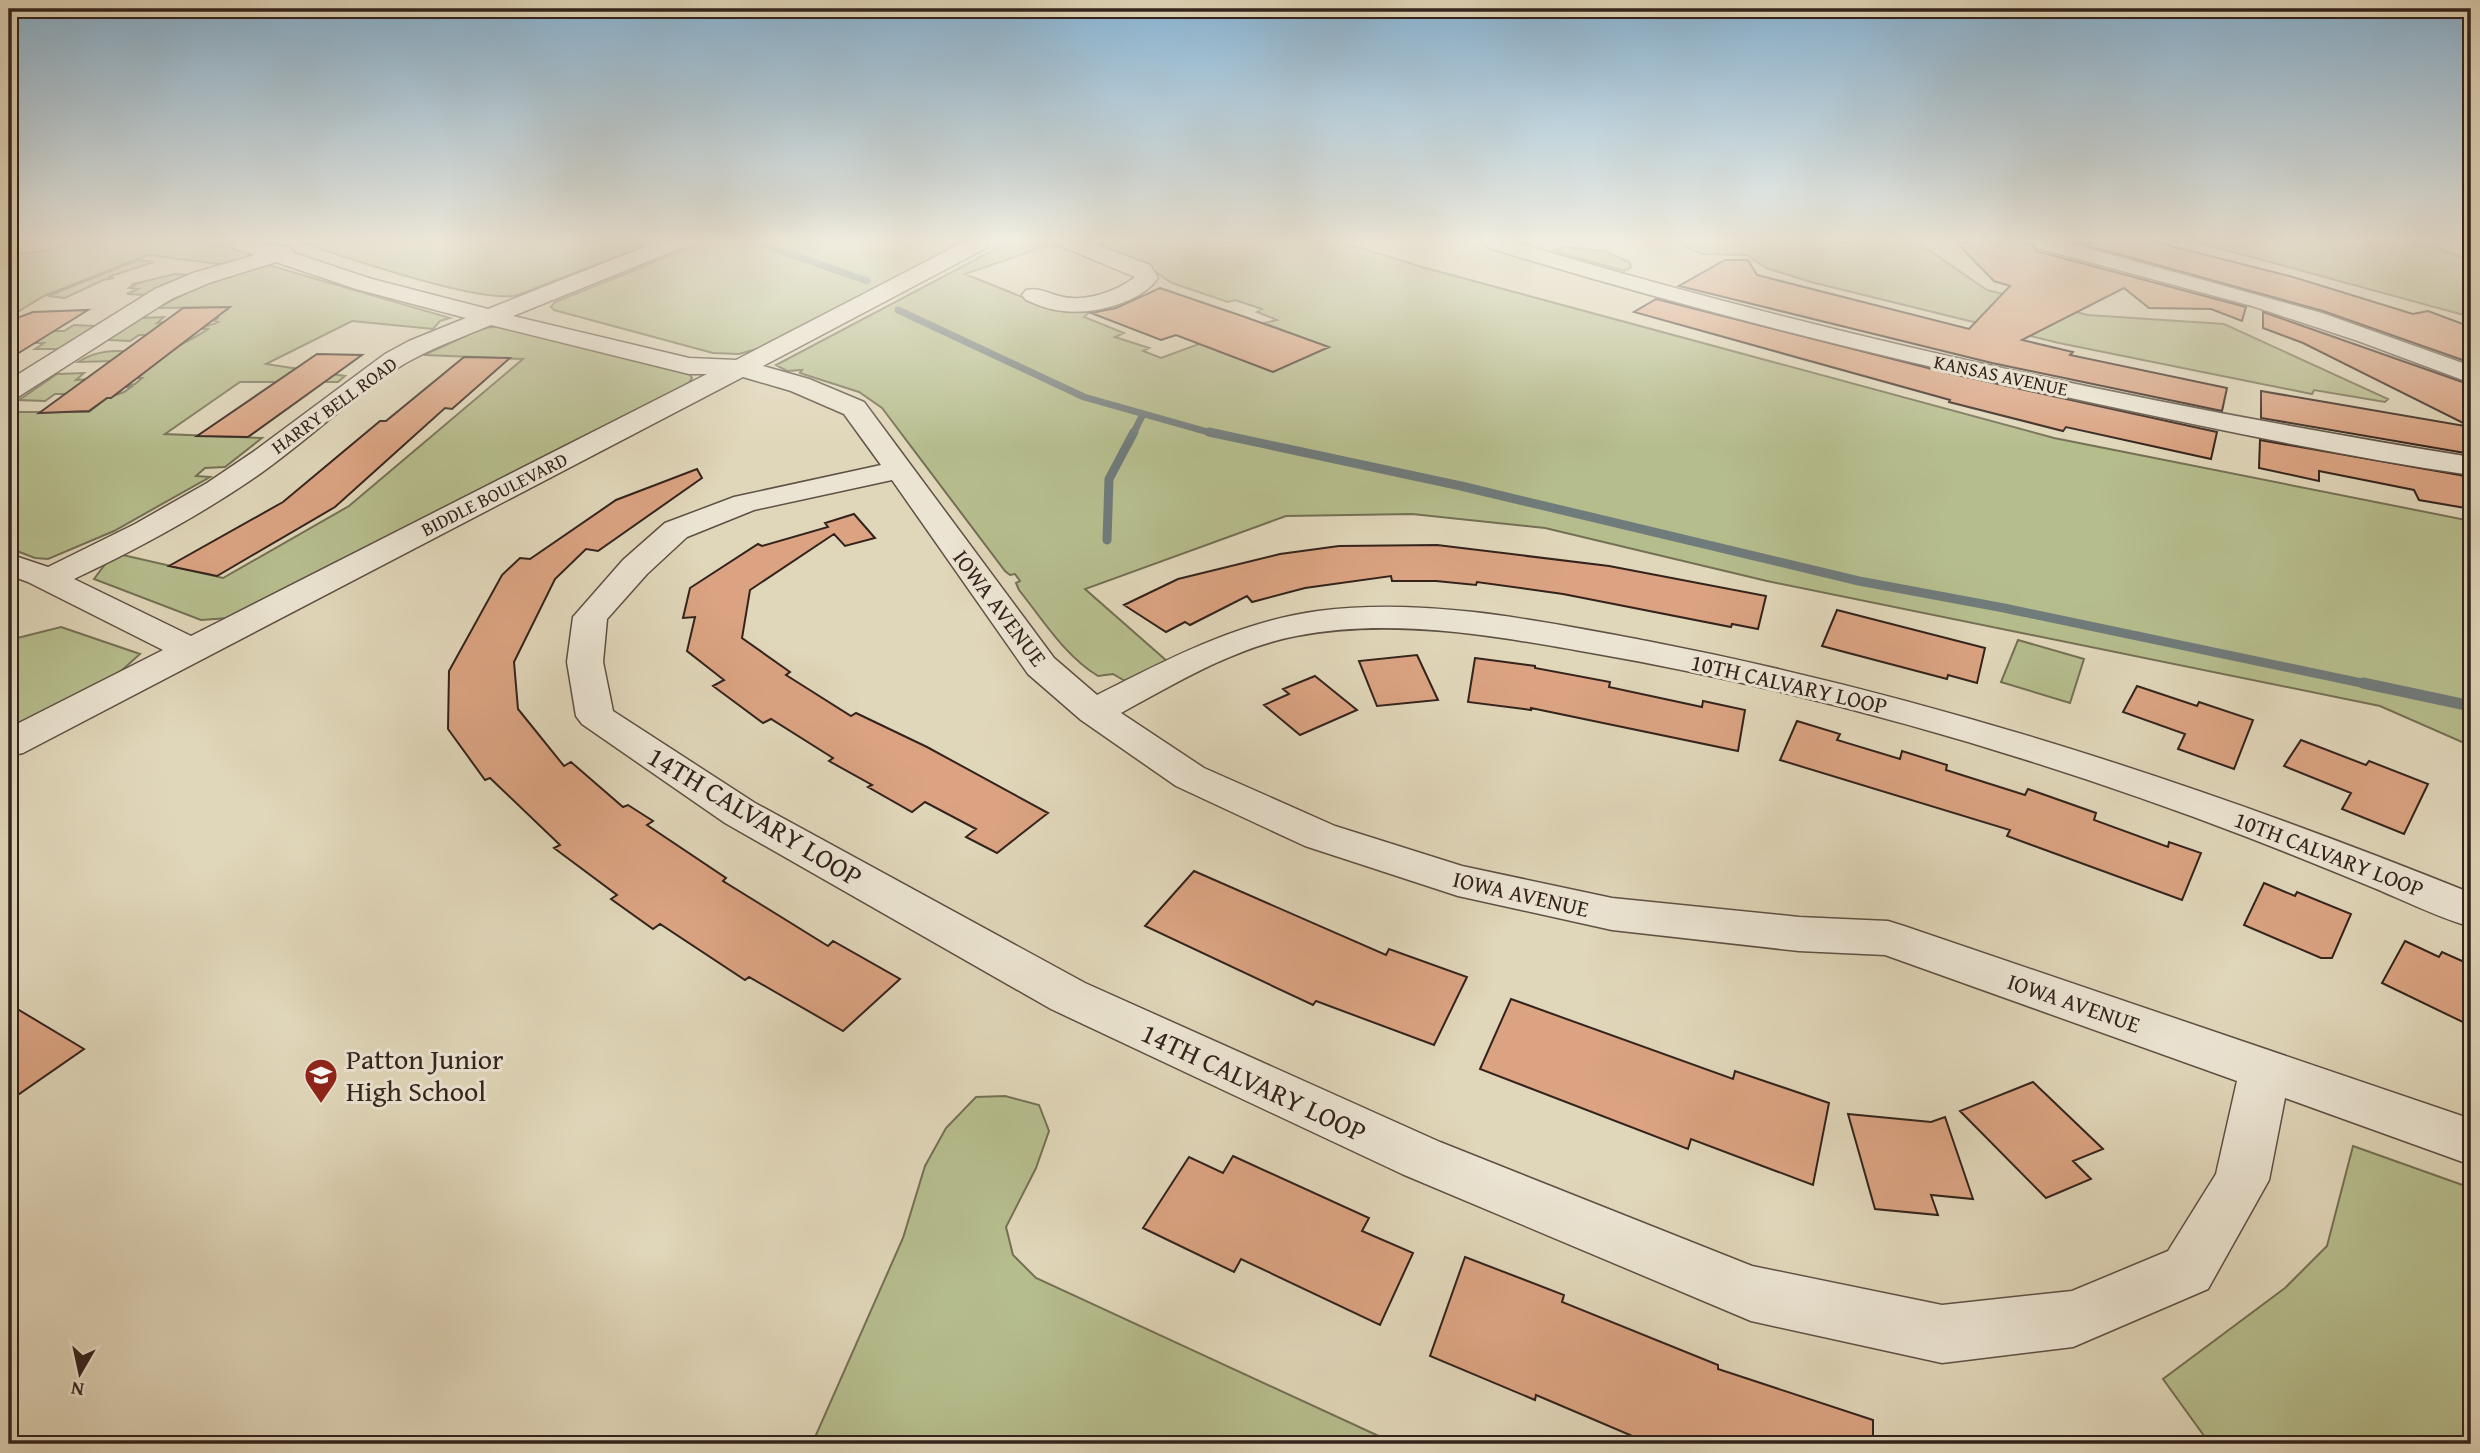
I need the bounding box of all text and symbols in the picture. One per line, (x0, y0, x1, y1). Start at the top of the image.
street label: KANSAS AVENUE (1932, 347, 2071, 403)
street label: HARRY BELL ROAD (265, 350, 403, 460)
street label: BIDDLE BOULEVARD (416, 445, 572, 543)
street label: IOWA AVENUE (946, 542, 1055, 673)
street label: 10TH CALVARY LOOP (1688, 645, 1891, 722)
street label: 14TH CALVARY LOOP (640, 735, 871, 896)
street label: 10TH CALVARY LOOP (2230, 802, 2429, 905)
street label: IOWA AVENUE (1450, 862, 1592, 925)
street label: IOWA AVENUE (2003, 964, 2145, 1041)
street label: 14TH CALVARY LOOP (1135, 1011, 1374, 1152)
place label: Patton Junior High School (346, 1038, 504, 1111)
school or university icon: Patton Junior High School (302, 1056, 340, 1105)
north arrow (46, 1338, 116, 1408)
text: N (69, 1375, 86, 1405)

